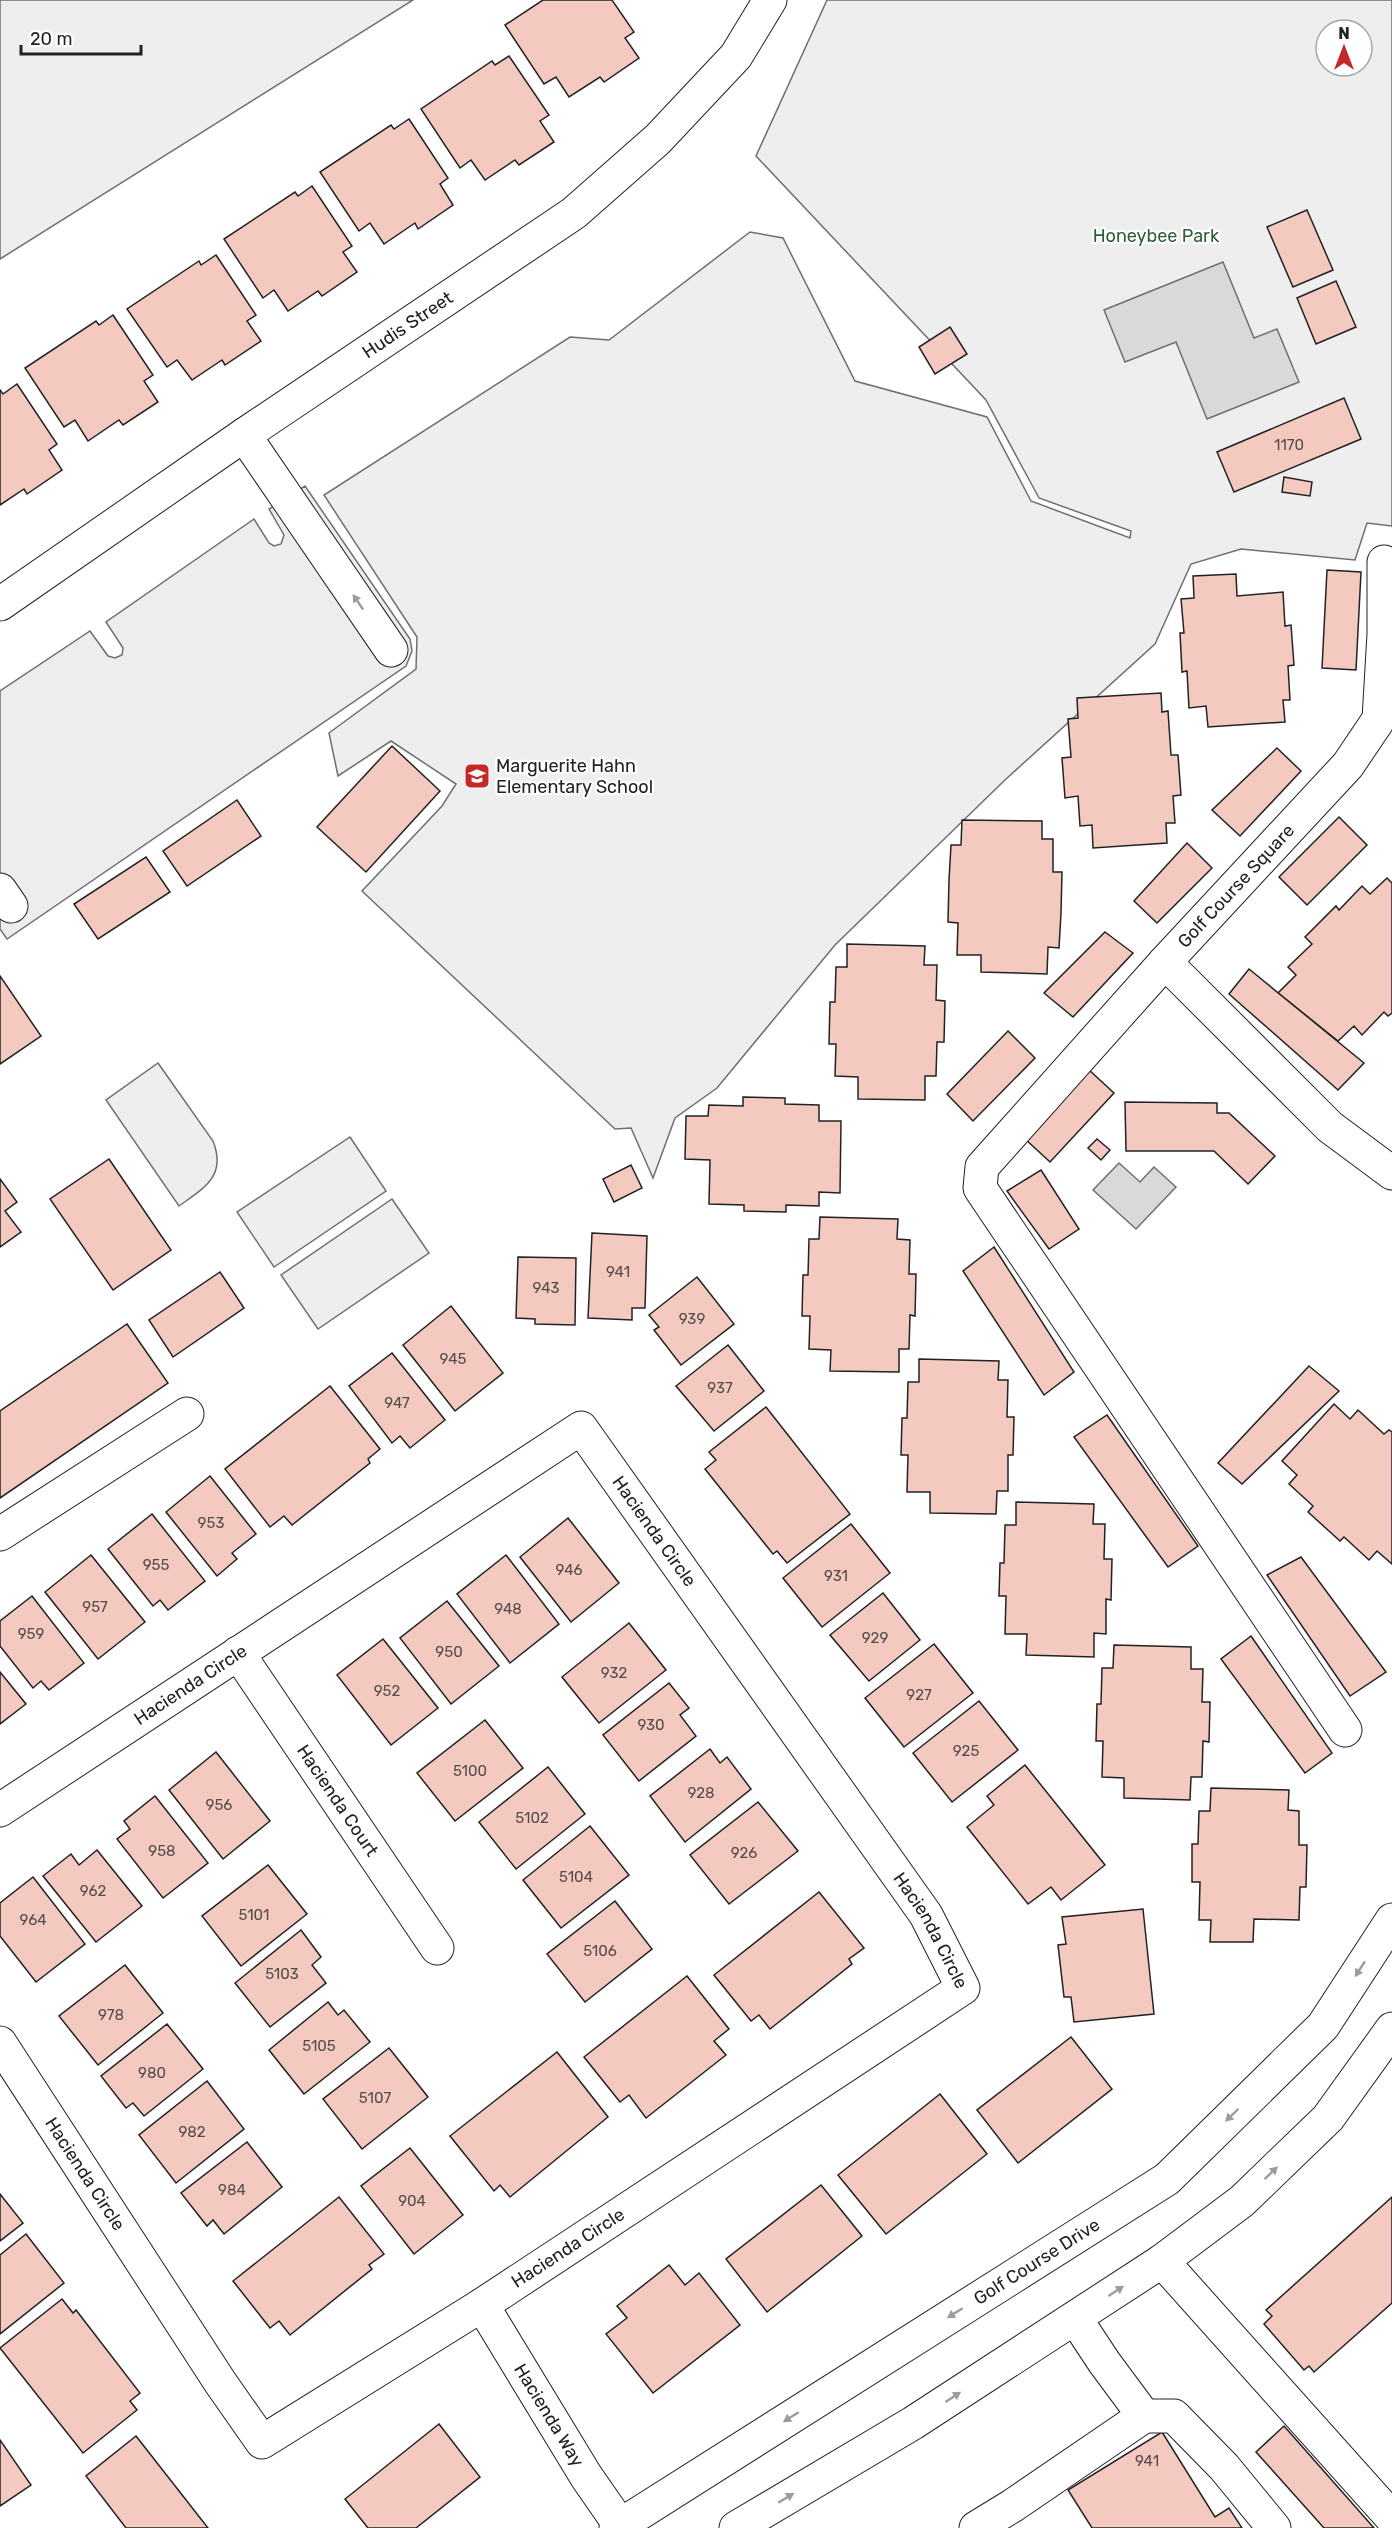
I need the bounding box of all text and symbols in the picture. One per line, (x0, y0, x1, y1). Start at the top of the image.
scale bar (21, 18, 141, 56)
north arrow (1314, 18, 1374, 78)
text: N (1338, 24, 1350, 43)
text: 20 m (30, 28, 72, 50)
park label: Honeybee Park (1093, 225, 1220, 247)
street label: Hudis Street (358, 287, 457, 363)
house number: 1170 (1274, 436, 1304, 454)
one-way arrow (352, 594, 364, 610)
place label: Marguerite Hahn Elementary School (496, 755, 653, 798)
school or university icon: Marguerite Hahn Elementary School (462, 761, 492, 791)
street label: Golf Course Square (1173, 820, 1299, 952)
house number: 941 (606, 1263, 630, 1281)
house number: 943 (532, 1279, 560, 1297)
house number: 939 (679, 1310, 705, 1328)
house number: 945 (440, 1350, 467, 1368)
house number: 937 (707, 1379, 733, 1397)
house number: 947 (384, 1394, 410, 1412)
street label: Hacienda Circle (607, 1472, 701, 1591)
house number: 953 (198, 1514, 224, 1532)
house number: 955 (143, 1556, 169, 1574)
house number: 946 (555, 1561, 583, 1579)
house number: 931 (824, 1567, 848, 1585)
house number: 957 (82, 1598, 108, 1616)
house number: 948 (494, 1600, 522, 1618)
house number: 959 (18, 1625, 44, 1643)
house number: 929 (862, 1629, 888, 1647)
street label: Hacienda Circle (130, 1640, 251, 1730)
house number: 950 (435, 1643, 463, 1661)
house number: 932 (601, 1664, 627, 1682)
house number: 952 (374, 1682, 400, 1700)
house number: 927 (906, 1686, 932, 1704)
house number: 930 (637, 1716, 665, 1734)
street label: Hacienda Court (292, 1740, 383, 1861)
house number: 925 (953, 1742, 979, 1760)
house number: 5100 (453, 1762, 487, 1780)
house number: 928 (687, 1784, 715, 1802)
house number: 956 (206, 1796, 232, 1814)
house number: 5102 (515, 1809, 549, 1827)
house number: 958 (148, 1842, 176, 1860)
house number: 926 (731, 1844, 757, 1862)
house number: 5104 (559, 1868, 593, 1886)
street label: Hacienda Circle (888, 1868, 973, 1992)
house number: 962 (80, 1882, 106, 1900)
house number: 5101 (238, 1906, 270, 1924)
house number: 964 (19, 1911, 47, 1929)
house number: 5106 (583, 1942, 617, 1960)
one-way arrow (1355, 1961, 1366, 1977)
house number: 5103 (265, 1965, 299, 1983)
house number: 978 (98, 2006, 124, 2024)
house number: 5105 (302, 2037, 336, 2055)
house number: 980 (138, 2064, 166, 2082)
house number: 5107 (359, 2089, 391, 2107)
one-way arrow (1226, 2107, 1240, 2121)
street label: Hacienda Circle (40, 2113, 130, 2235)
house number: 982 (178, 2123, 206, 2141)
one-way arrow (1263, 2166, 1277, 2180)
house number: 984 (218, 2181, 246, 2199)
house number: 904 (398, 2192, 426, 2210)
street label: Hacienda Circle (507, 2203, 629, 2293)
street label: Golf Course Drive (970, 2213, 1104, 2310)
one-way arrow (1108, 2286, 1124, 2297)
one-way arrow (947, 2307, 963, 2318)
street label: Hacienda Way (509, 2360, 589, 2471)
one-way arrow (945, 2392, 961, 2403)
one-way arrow (783, 2411, 799, 2423)
house number: 941 (1135, 2452, 1159, 2470)
one-way arrow (778, 2493, 795, 2503)

